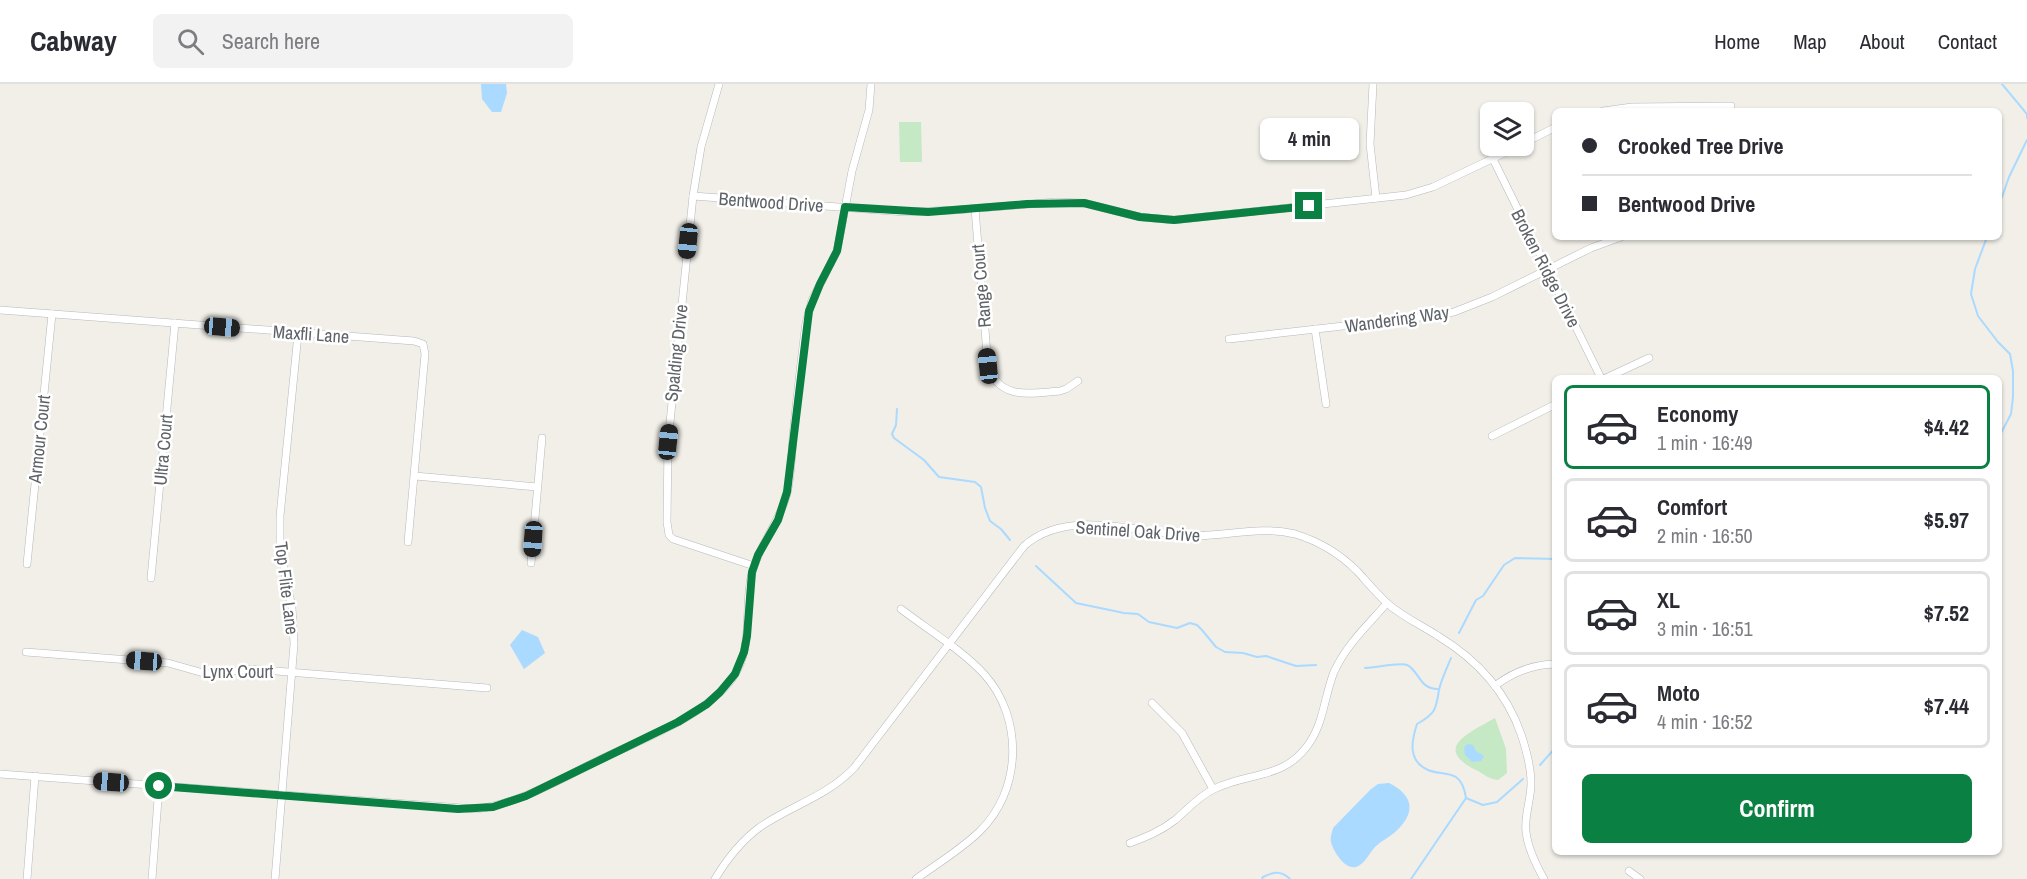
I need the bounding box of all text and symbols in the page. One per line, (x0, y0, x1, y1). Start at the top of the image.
search box (153, 14, 573, 68)
text: Cabway (30, 22, 117, 60)
icon: search (174, 25, 207, 58)
text: Search here (222, 26, 320, 56)
text: Home (1714, 27, 1760, 56)
text: Map (1793, 27, 1827, 56)
text: About (1860, 27, 1905, 56)
text: Contact (1938, 27, 1997, 56)
map controls (1480, 102, 1534, 156)
button: layers (1480, 102, 1534, 156)
callout: 4 min (1260, 119, 1358, 161)
text: 4 min (1288, 125, 1331, 152)
text: Crooked Tree Drive (1618, 131, 1783, 161)
street label: Bentwood Drive (718, 186, 824, 218)
text: Bentwood Drive (1618, 189, 1755, 219)
route end (1295, 192, 1322, 219)
street label: Broken Ridge Drive (1505, 205, 1587, 331)
car (677, 222, 699, 260)
street label: Range Court (965, 243, 997, 329)
street label: Wandering Way (1343, 299, 1451, 339)
street label: Spalding Drive (658, 303, 694, 403)
car (203, 316, 241, 338)
street label: Maxfli Lane (272, 319, 350, 349)
car (977, 347, 999, 385)
street label: Armour Court (22, 394, 56, 485)
text: Economy (1657, 399, 1738, 429)
icon: car (1585, 400, 1639, 454)
text: $4.42 (1924, 412, 1969, 442)
street label: Ultra Court (147, 413, 179, 487)
car (657, 423, 679, 461)
text: 1 min · 16:49 (1657, 429, 1753, 456)
text: Comfort (1657, 492, 1727, 522)
icon: car (1585, 493, 1639, 547)
text: $5.97 (1924, 505, 1969, 535)
street label: Sentinel Oak Drive (1075, 514, 1201, 548)
car (523, 520, 543, 558)
text: 2 min · 16:50 (1657, 522, 1753, 549)
street label: Top Flite Lane (269, 540, 305, 636)
text: XL (1657, 585, 1680, 615)
icon: car (1585, 586, 1639, 640)
text: $7.52 (1924, 598, 1969, 628)
text: 3 min · 16:51 (1657, 615, 1753, 642)
car (125, 651, 163, 671)
street label: Lynx Court (203, 659, 273, 684)
text: Moto (1657, 678, 1700, 708)
icon: car (1585, 679, 1639, 733)
text: $7.44 (1924, 691, 1969, 721)
text: 4 min · 16:52 (1657, 708, 1753, 735)
car (92, 772, 130, 792)
route start (145, 772, 172, 799)
button: Confirm (1582, 774, 1972, 843)

